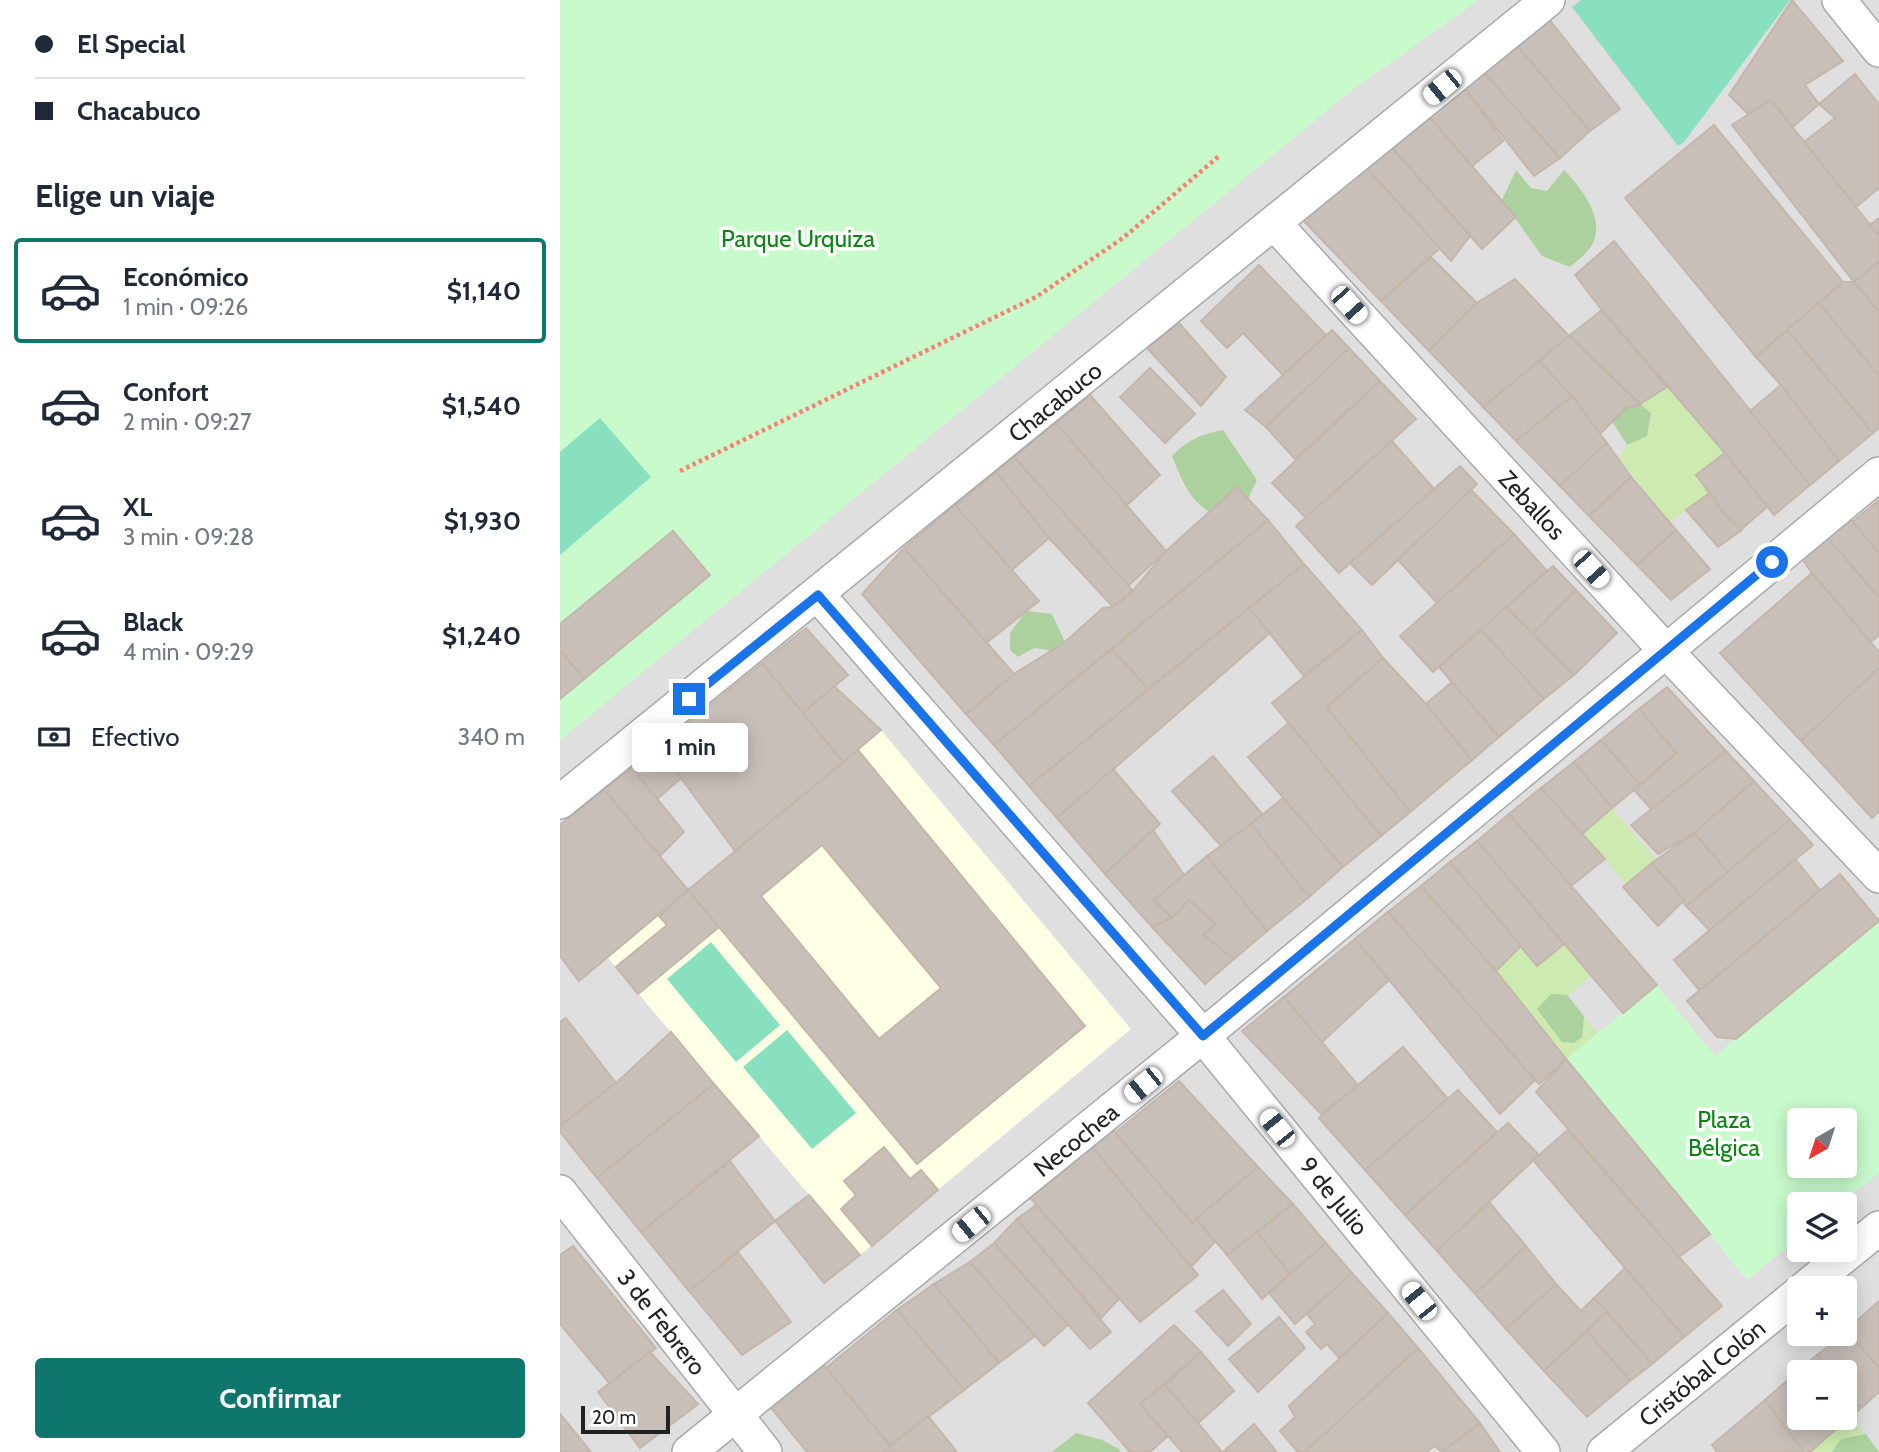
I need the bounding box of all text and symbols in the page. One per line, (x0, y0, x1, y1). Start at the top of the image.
text: El Special (77, 28, 186, 60)
car (1420, 66, 1465, 108)
text: Chacabuco (77, 95, 201, 127)
text: Elige un viaje (35, 176, 215, 215)
park label: Parque Urquiza (721, 224, 875, 253)
icon: car (39, 259, 102, 322)
text: Económico (123, 261, 249, 293)
text: $1,140 (447, 275, 521, 307)
car (1328, 282, 1371, 328)
text: 1 min · 09:26 (123, 293, 248, 321)
street label: Chacabuco (1003, 356, 1107, 448)
icon: car (39, 374, 102, 437)
text: Confort (123, 376, 209, 408)
text: $1,540 (442, 390, 521, 422)
text: 2 min · 09:27 (123, 408, 251, 436)
street label: Zeballos (1493, 464, 1571, 546)
icon: car (39, 489, 102, 552)
text: XL (123, 491, 152, 523)
text: $1,930 (444, 505, 521, 537)
text: 3 min · 09:28 (123, 523, 254, 551)
car (1570, 546, 1613, 592)
route start (1756, 546, 1788, 578)
icon: car (39, 604, 102, 667)
text: Black (123, 606, 183, 638)
text: $1,240 (442, 620, 521, 652)
text: 4 min · 09:29 (123, 638, 254, 666)
route end (673, 683, 705, 715)
icon: cash (35, 718, 73, 756)
text: Efectivo (91, 721, 180, 753)
text: 340 m (458, 723, 525, 751)
callout: 1 min (631, 724, 747, 772)
text: 1 min (664, 733, 716, 761)
car (1121, 1064, 1166, 1106)
street label: Necochea (1028, 1097, 1125, 1183)
car (1256, 1105, 1299, 1151)
park label: Plaza Bélgica (1688, 1105, 1761, 1162)
north arrow (1787, 1108, 1857, 1178)
map controls (1787, 1108, 1857, 1430)
street label: 9 de Julio (1294, 1151, 1374, 1241)
button: layers (1787, 1192, 1857, 1262)
car (949, 1203, 994, 1245)
street label: 3 de Febrero (612, 1263, 712, 1381)
button: + (1787, 1276, 1857, 1346)
car (1398, 1278, 1441, 1324)
street label: Cristóbal Colón (1633, 1313, 1771, 1433)
button: Confirmar (35, 1358, 525, 1438)
button: − (1787, 1360, 1857, 1430)
scale bar (581, 1403, 670, 1435)
text: 20 m (592, 1406, 636, 1429)

